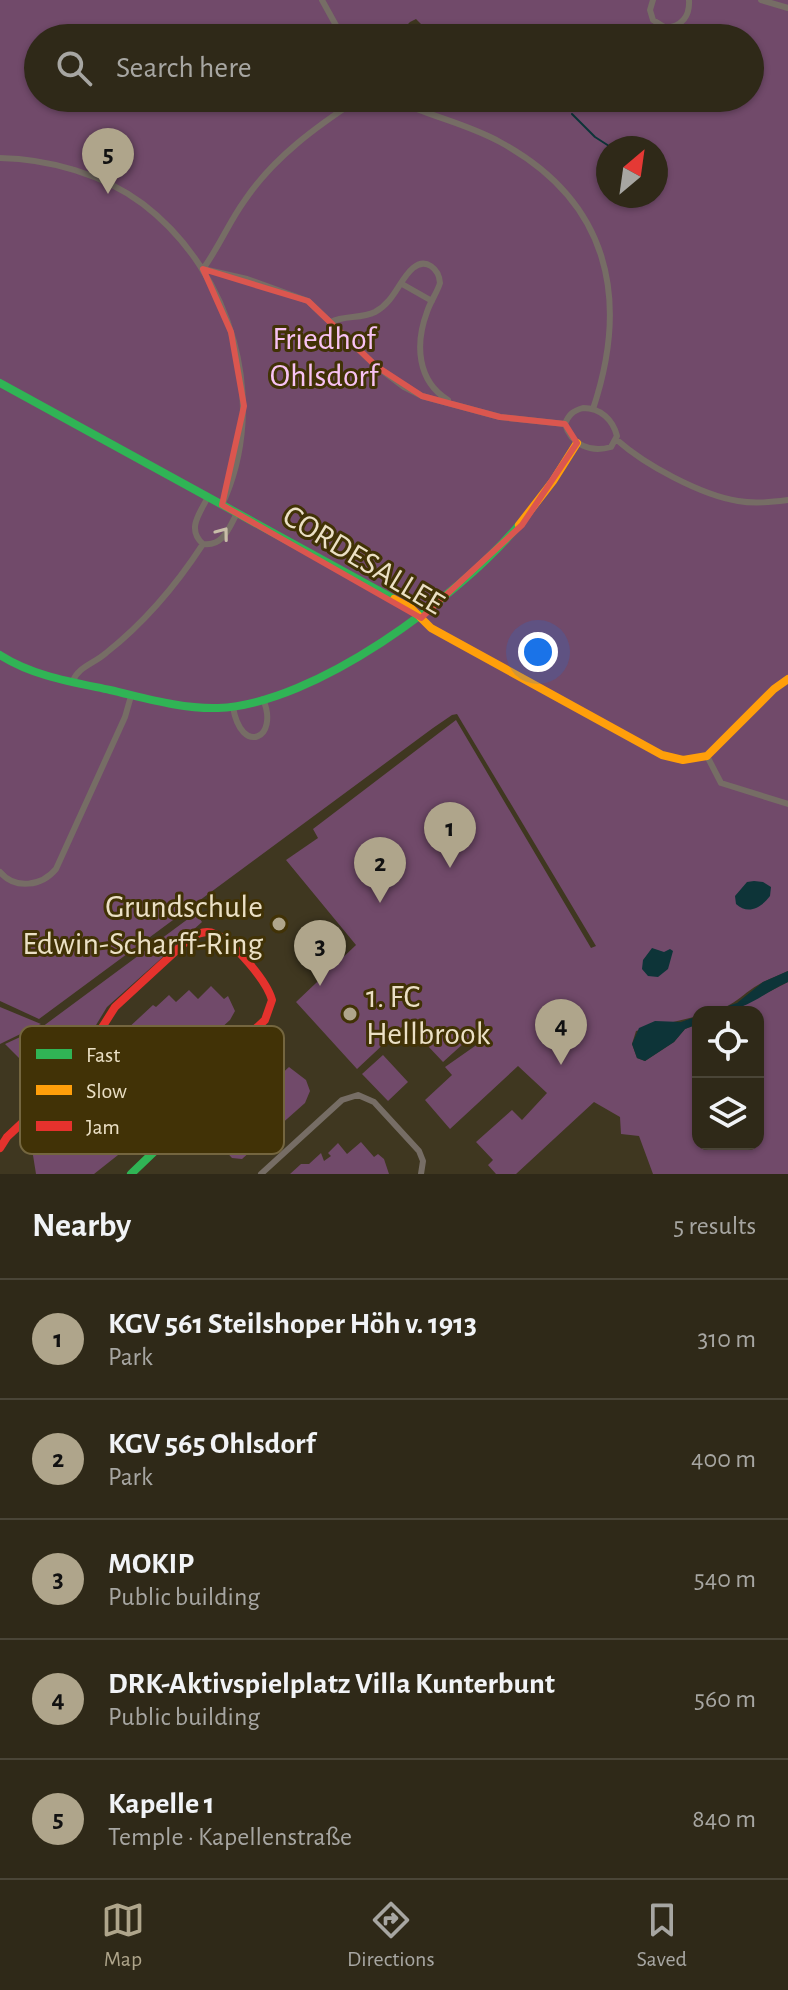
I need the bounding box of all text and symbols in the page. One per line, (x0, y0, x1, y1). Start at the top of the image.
search box (24, 24, 764, 112)
icon: search (52, 46, 96, 90)
text: Search here (116, 53, 252, 83)
pin: 5 (82, 128, 134, 194)
north arrow (596, 136, 668, 208)
park label: Friedhof Ohlsdorf (270, 323, 381, 392)
street label: CORDESALLEE (277, 499, 450, 620)
one-way arrow (214, 527, 228, 542)
your location (518, 632, 558, 672)
pin: 1 (424, 802, 476, 868)
pin: 2 (354, 837, 406, 903)
place label: Grundschule Edwin-Scharff-Ring (22, 891, 263, 960)
marker: Grundschule Edwin-Scharff-Ring (270, 915, 288, 933)
pin: 3 (294, 920, 346, 986)
place label: 1. FC Hellbrook (366, 981, 491, 1050)
pin: 4 (535, 999, 587, 1065)
marker: 1. FC Hellbrook (341, 1005, 359, 1023)
map controls (692, 1006, 764, 1150)
button: locate (692, 1006, 764, 1078)
legend (20, 1026, 284, 1154)
text: Fast (86, 1044, 120, 1066)
button: layers (692, 1078, 764, 1150)
text: Slow (86, 1080, 127, 1102)
text: Jam (86, 1116, 120, 1138)
text: Nearby (32, 1209, 131, 1243)
text: 5 results (673, 1213, 756, 1239)
text: KGV 561 Steilshoper Höh v. 1913 (108, 1309, 477, 1339)
text: 1 (53, 1326, 63, 1352)
text: 310 m (698, 1326, 756, 1352)
text: Park (108, 1344, 153, 1370)
text: KGV 565 Ohlsdorf (108, 1429, 315, 1459)
text: 2 (52, 1446, 64, 1472)
text: 400 m (691, 1446, 756, 1472)
text: Park (108, 1464, 153, 1490)
text: MOKIP (108, 1549, 194, 1579)
text: 3 (52, 1566, 64, 1592)
text: 540 m (694, 1566, 756, 1592)
text: Public building (108, 1584, 260, 1610)
text: DRK-Aktivspielplatz Villa Kunterbunt (108, 1669, 555, 1699)
text: 4 (51, 1686, 65, 1712)
text: 560 m (694, 1686, 756, 1712)
text: Public building (108, 1704, 260, 1730)
text: Kapelle 1 (108, 1789, 215, 1819)
text: 5 (52, 1806, 64, 1832)
text: 840 m (692, 1806, 756, 1832)
text: Temple · Kapellenstraße (108, 1824, 352, 1850)
tab: Map (101, 1898, 145, 1972)
tab: Directions (347, 1898, 435, 1972)
tab: Saved (637, 1898, 687, 1972)

